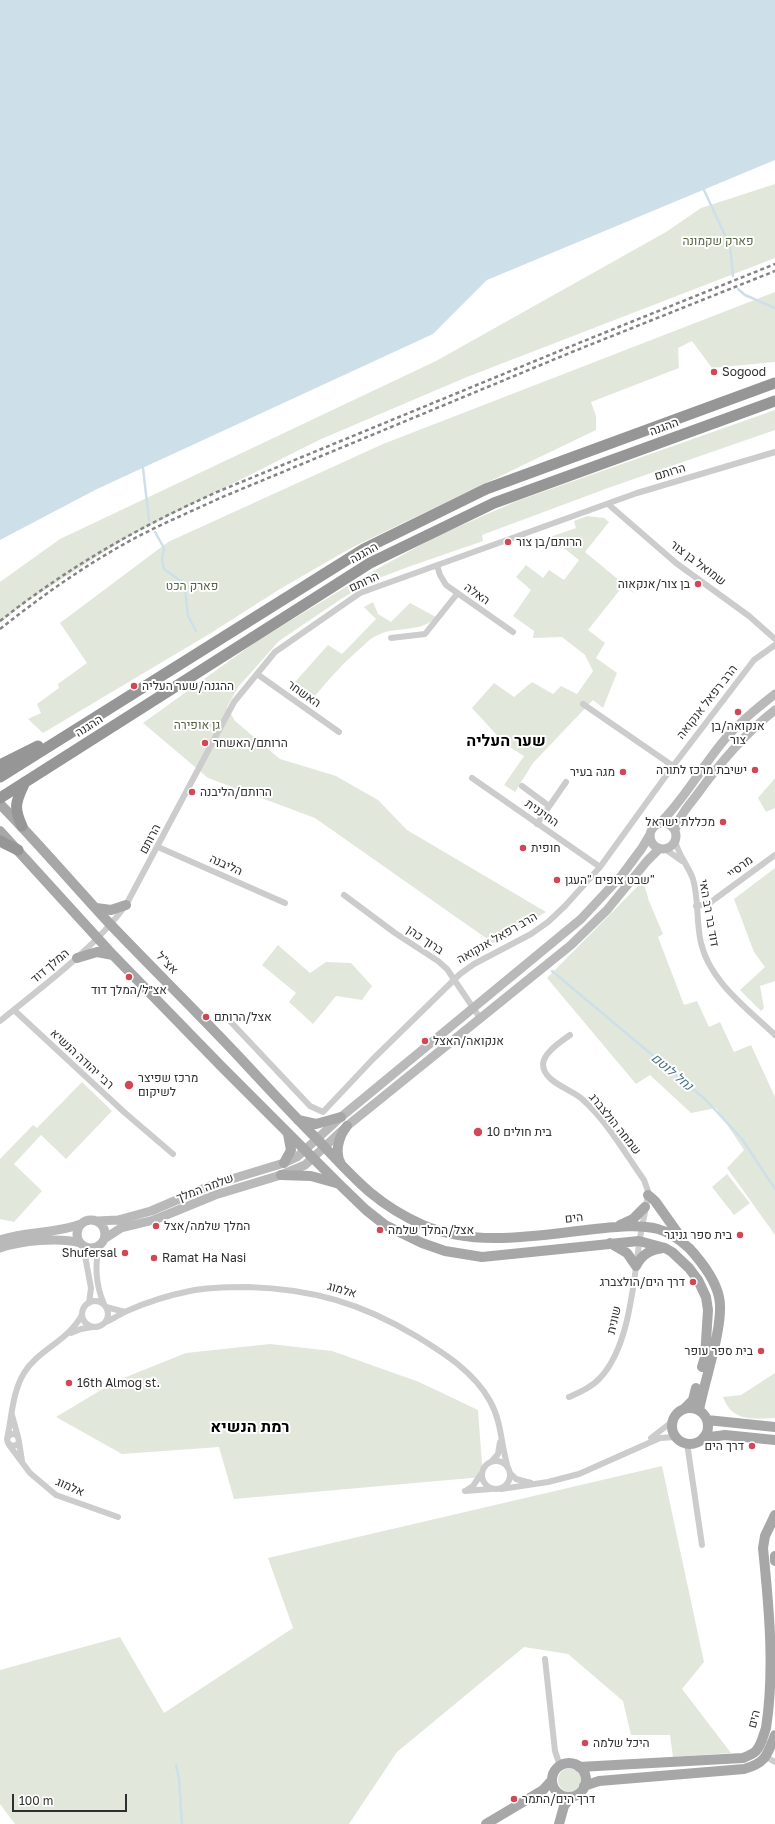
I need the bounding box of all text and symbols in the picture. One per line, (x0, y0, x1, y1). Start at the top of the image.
park label: פארק שקמונה (682, 234, 754, 248)
place label: Sogood (722, 365, 766, 379)
marker: Sogood (709, 367, 719, 377)
street label: ההגנה (647, 415, 681, 439)
street label: הרותם (653, 460, 687, 484)
place label: הרותם/בן צור (516, 535, 582, 549)
marker: הרותם/בן צור (503, 537, 513, 547)
street label: שמואל בן צור (667, 537, 729, 589)
street label: ההגנה (347, 539, 381, 567)
street label: הרותם (347, 569, 381, 595)
place label: בן צור/אנקאוה (618, 577, 690, 591)
park label: פארק הכט (166, 579, 218, 593)
marker: בן צור/אנקאוה (693, 579, 703, 589)
street label: האלה (461, 580, 493, 608)
street label: הרב רפאל אנקואה (674, 662, 740, 742)
street label: האשחר (285, 677, 323, 711)
place label: ההגנה/שער העליה (142, 679, 234, 693)
marker: ההגנה/שער העליה (129, 681, 139, 691)
marker: אנקואה/בן צור (733, 707, 743, 717)
street label: ההגנה (72, 712, 106, 740)
park label: גן אופירה (174, 718, 220, 732)
place label: אנקואה/בן צור (711, 719, 765, 747)
district label: שער העליה (466, 731, 546, 751)
place label: הרותם/האשחר (213, 736, 288, 750)
marker: הרותם/האשחר (200, 738, 210, 748)
place label: ישיבת מרכז לתורה (656, 763, 747, 777)
place label: מגה בעיר (570, 765, 615, 779)
marker: ישיבת מרכז לתורה (750, 765, 760, 775)
marker: מגה בעיר (618, 767, 628, 777)
place label: הרותם/הליבנה (200, 785, 272, 799)
marker: הרותם/הליבנה (187, 787, 197, 797)
street label: החיננית (522, 796, 562, 830)
place label: מכללת ישראל (645, 815, 715, 829)
marker: מכללת ישראל (718, 817, 728, 827)
street label: הרותם (136, 822, 164, 856)
place label: חופית (531, 841, 560, 855)
marker: חופית (518, 843, 528, 853)
street label: הליבנה (207, 851, 245, 879)
street label: מרסיי (724, 853, 756, 881)
place label: שבט צופים "העגן" (565, 873, 655, 887)
marker: שבט צופים "העגן" (552, 875, 562, 885)
street label: דוד בר רב האי (696, 878, 722, 948)
street label: הרב רפאל אנקואה (454, 909, 540, 967)
street label: ברוך כהן (404, 922, 446, 958)
street label: המלך דוד (28, 946, 72, 986)
street label: אצ"ל (153, 949, 181, 977)
marker: אצ״ל/המלך דוד (124, 972, 134, 982)
place label: אצ״ל/המלך דוד (91, 983, 167, 997)
place label: אצל/הרותם (214, 1010, 272, 1024)
marker: אצל/הרותם (201, 1012, 211, 1022)
street label: רבי יהודה הנשיא (47, 1026, 117, 1092)
place label: אנקואה/האצל (433, 1034, 504, 1048)
marker: אנקואה/האצל (420, 1036, 430, 1046)
water label: נחל לוטם (648, 1050, 696, 1094)
place label: מרכז שפיצר לשיקום (138, 1071, 198, 1099)
marker: מרכז שפיצר לשיקום (123, 1079, 135, 1091)
street label: שמחה הולצברג (586, 1090, 644, 1158)
place label: בית חולים 10 (487, 1125, 552, 1139)
marker: בית חולים 10 (472, 1126, 484, 1138)
street label: שלמה המלך (174, 1171, 236, 1205)
street label: הים (564, 1210, 584, 1226)
place label: המלך שלמה/אצל (164, 1219, 250, 1233)
marker: המלך שלמה/אצל (151, 1221, 161, 1231)
place label: אצל/המלך שלמה (388, 1223, 474, 1237)
marker: אצל/המלך שלמה (375, 1225, 385, 1235)
place label: בית ספר גניגר (664, 1228, 732, 1242)
marker: בית ספר גניגר (735, 1230, 745, 1240)
place label: Shufersal (62, 1246, 117, 1260)
marker: Shufersal (120, 1248, 130, 1258)
place label: Ramat Ha Nasi (162, 1251, 246, 1265)
marker: Ramat Ha Nasi (149, 1253, 159, 1263)
place label: דרך הים/הולצברג (600, 1275, 685, 1289)
marker: דרך הים/הולצברג (688, 1277, 698, 1287)
street label: אלמוג (326, 1279, 358, 1301)
street label: שונית (604, 1304, 624, 1336)
place label: בית ספר עופר (685, 1344, 753, 1358)
marker: בית ספר עופר (756, 1346, 766, 1356)
place label: 16th Almog st. (77, 1376, 160, 1390)
marker: 16th Almog st. (64, 1378, 74, 1388)
district label: רמת הנשיא (210, 1417, 290, 1437)
place label: דרך הים (705, 1439, 744, 1453)
marker: דרך הים (747, 1441, 757, 1451)
street label: אלמוג (54, 1474, 86, 1500)
street label: הים (745, 1708, 763, 1730)
place label: היכל שלמה (593, 1736, 650, 1750)
marker: היכל שלמה (580, 1738, 590, 1748)
scale bar (14, 1786, 129, 1812)
place label: דרך הים/התמר (522, 1792, 595, 1806)
text: 100 m (19, 1793, 53, 1808)
marker: דרך הים/התמר (509, 1794, 519, 1804)

